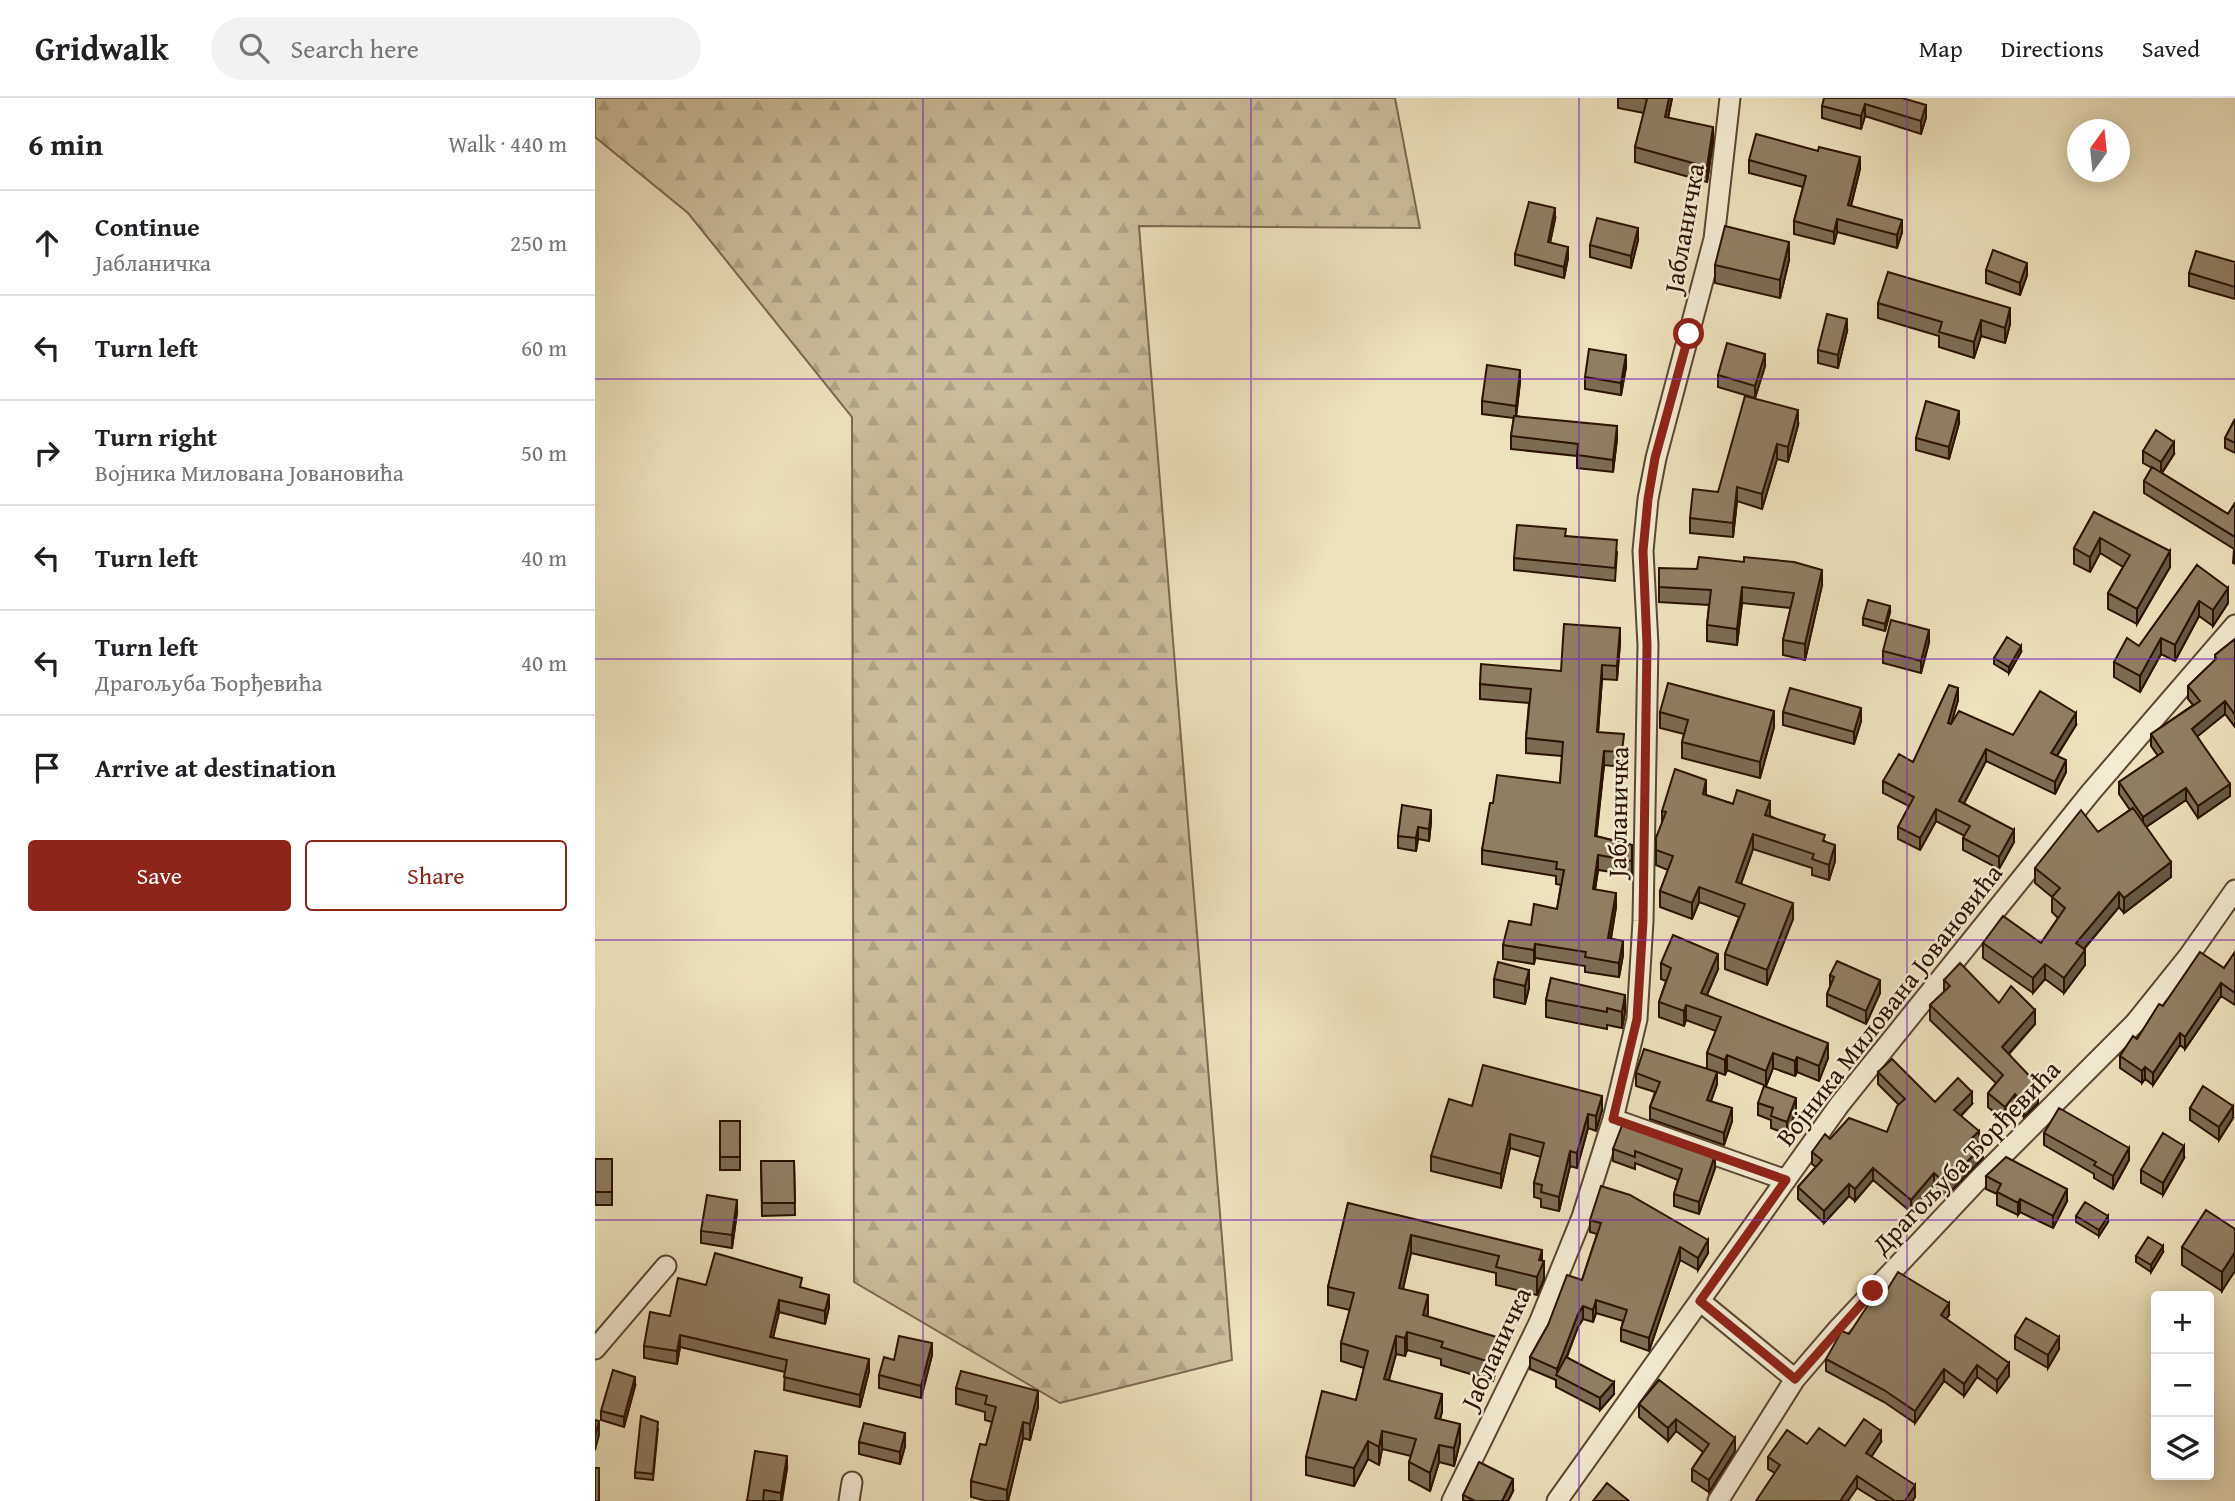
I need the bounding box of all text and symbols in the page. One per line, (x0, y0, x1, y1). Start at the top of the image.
search box (211, 17, 701, 80)
text: Gridwalk (35, 24, 169, 72)
icon: search (235, 29, 273, 67)
text: Search here (291, 29, 419, 68)
text: Map (1919, 31, 1963, 66)
text: Directions (2001, 31, 2104, 66)
text: Saved (2142, 31, 2200, 66)
north arrow (2067, 119, 2130, 182)
text: 6 min (28, 122, 103, 166)
text: Walk · 440 m (448, 127, 567, 160)
street label: Јабланичка (1652, 159, 1714, 299)
text: Continue (95, 207, 200, 246)
icon: ahead (28, 224, 66, 262)
text: 250 m (510, 226, 567, 259)
text: Јабланичка (95, 246, 211, 279)
route start (1673, 318, 1704, 349)
text: Turn left (95, 328, 198, 367)
icon: left (28, 329, 66, 367)
text: 60 m (521, 331, 567, 364)
text: Turn right (95, 417, 217, 456)
icon: right (28, 434, 66, 472)
text: 50 m (521, 436, 567, 469)
text: Војника Милована Јовановића (95, 456, 404, 489)
text: Turn left (95, 538, 198, 577)
icon: left (28, 539, 66, 577)
text: 40 m (521, 541, 567, 574)
text: Turn left (95, 627, 198, 666)
icon: left (28, 644, 66, 682)
text: 40 m (521, 646, 567, 679)
text: Драгољуба Ђорђевића (95, 666, 322, 699)
street label: Јабланичка (1597, 746, 1638, 881)
text: Arrive at destination (95, 748, 336, 787)
icon: arrive (28, 749, 66, 787)
button: Save (28, 840, 291, 911)
button: Share (305, 840, 567, 911)
street label: Војника Милована Јовановића (1766, 855, 2012, 1154)
street label: Драгољуба Ђорђевића (1862, 1050, 2069, 1263)
route end (1857, 1275, 1888, 1306)
street label: Јабланичка (1449, 1280, 1541, 1418)
map controls (2151, 1291, 2214, 1480)
button: + (2151, 1291, 2214, 1354)
button: − (2151, 1354, 2214, 1417)
button: layers (2151, 1417, 2214, 1480)

